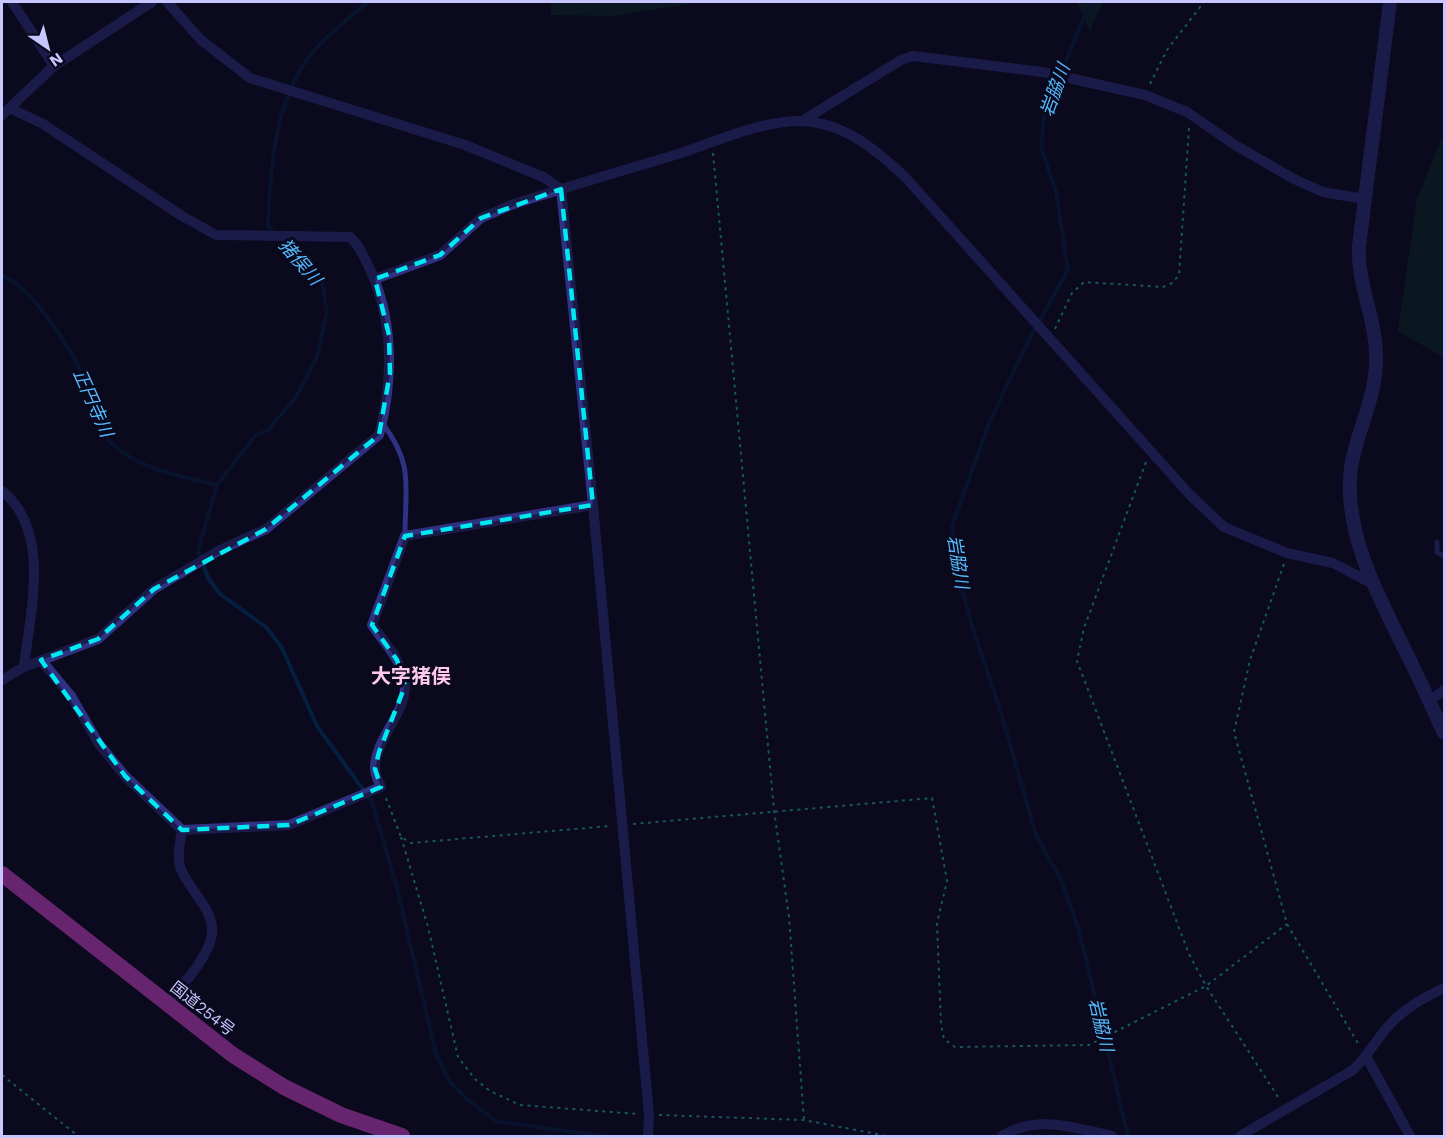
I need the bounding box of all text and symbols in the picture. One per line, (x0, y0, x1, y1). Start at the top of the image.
north arrow (18, 18, 78, 78)
text: N (46, 49, 67, 71)
water label: 岩脇川 (1035, 59, 1074, 119)
water label: 猪俣川 (275, 234, 327, 290)
water label: 正円寺川 (69, 366, 119, 442)
water label: 岩脇川 (944, 534, 973, 592)
district label: 大字猪俣 (371, 664, 451, 688)
street label: 国道254号 (167, 977, 239, 1039)
water label: 岩脇川 (1085, 996, 1118, 1056)

